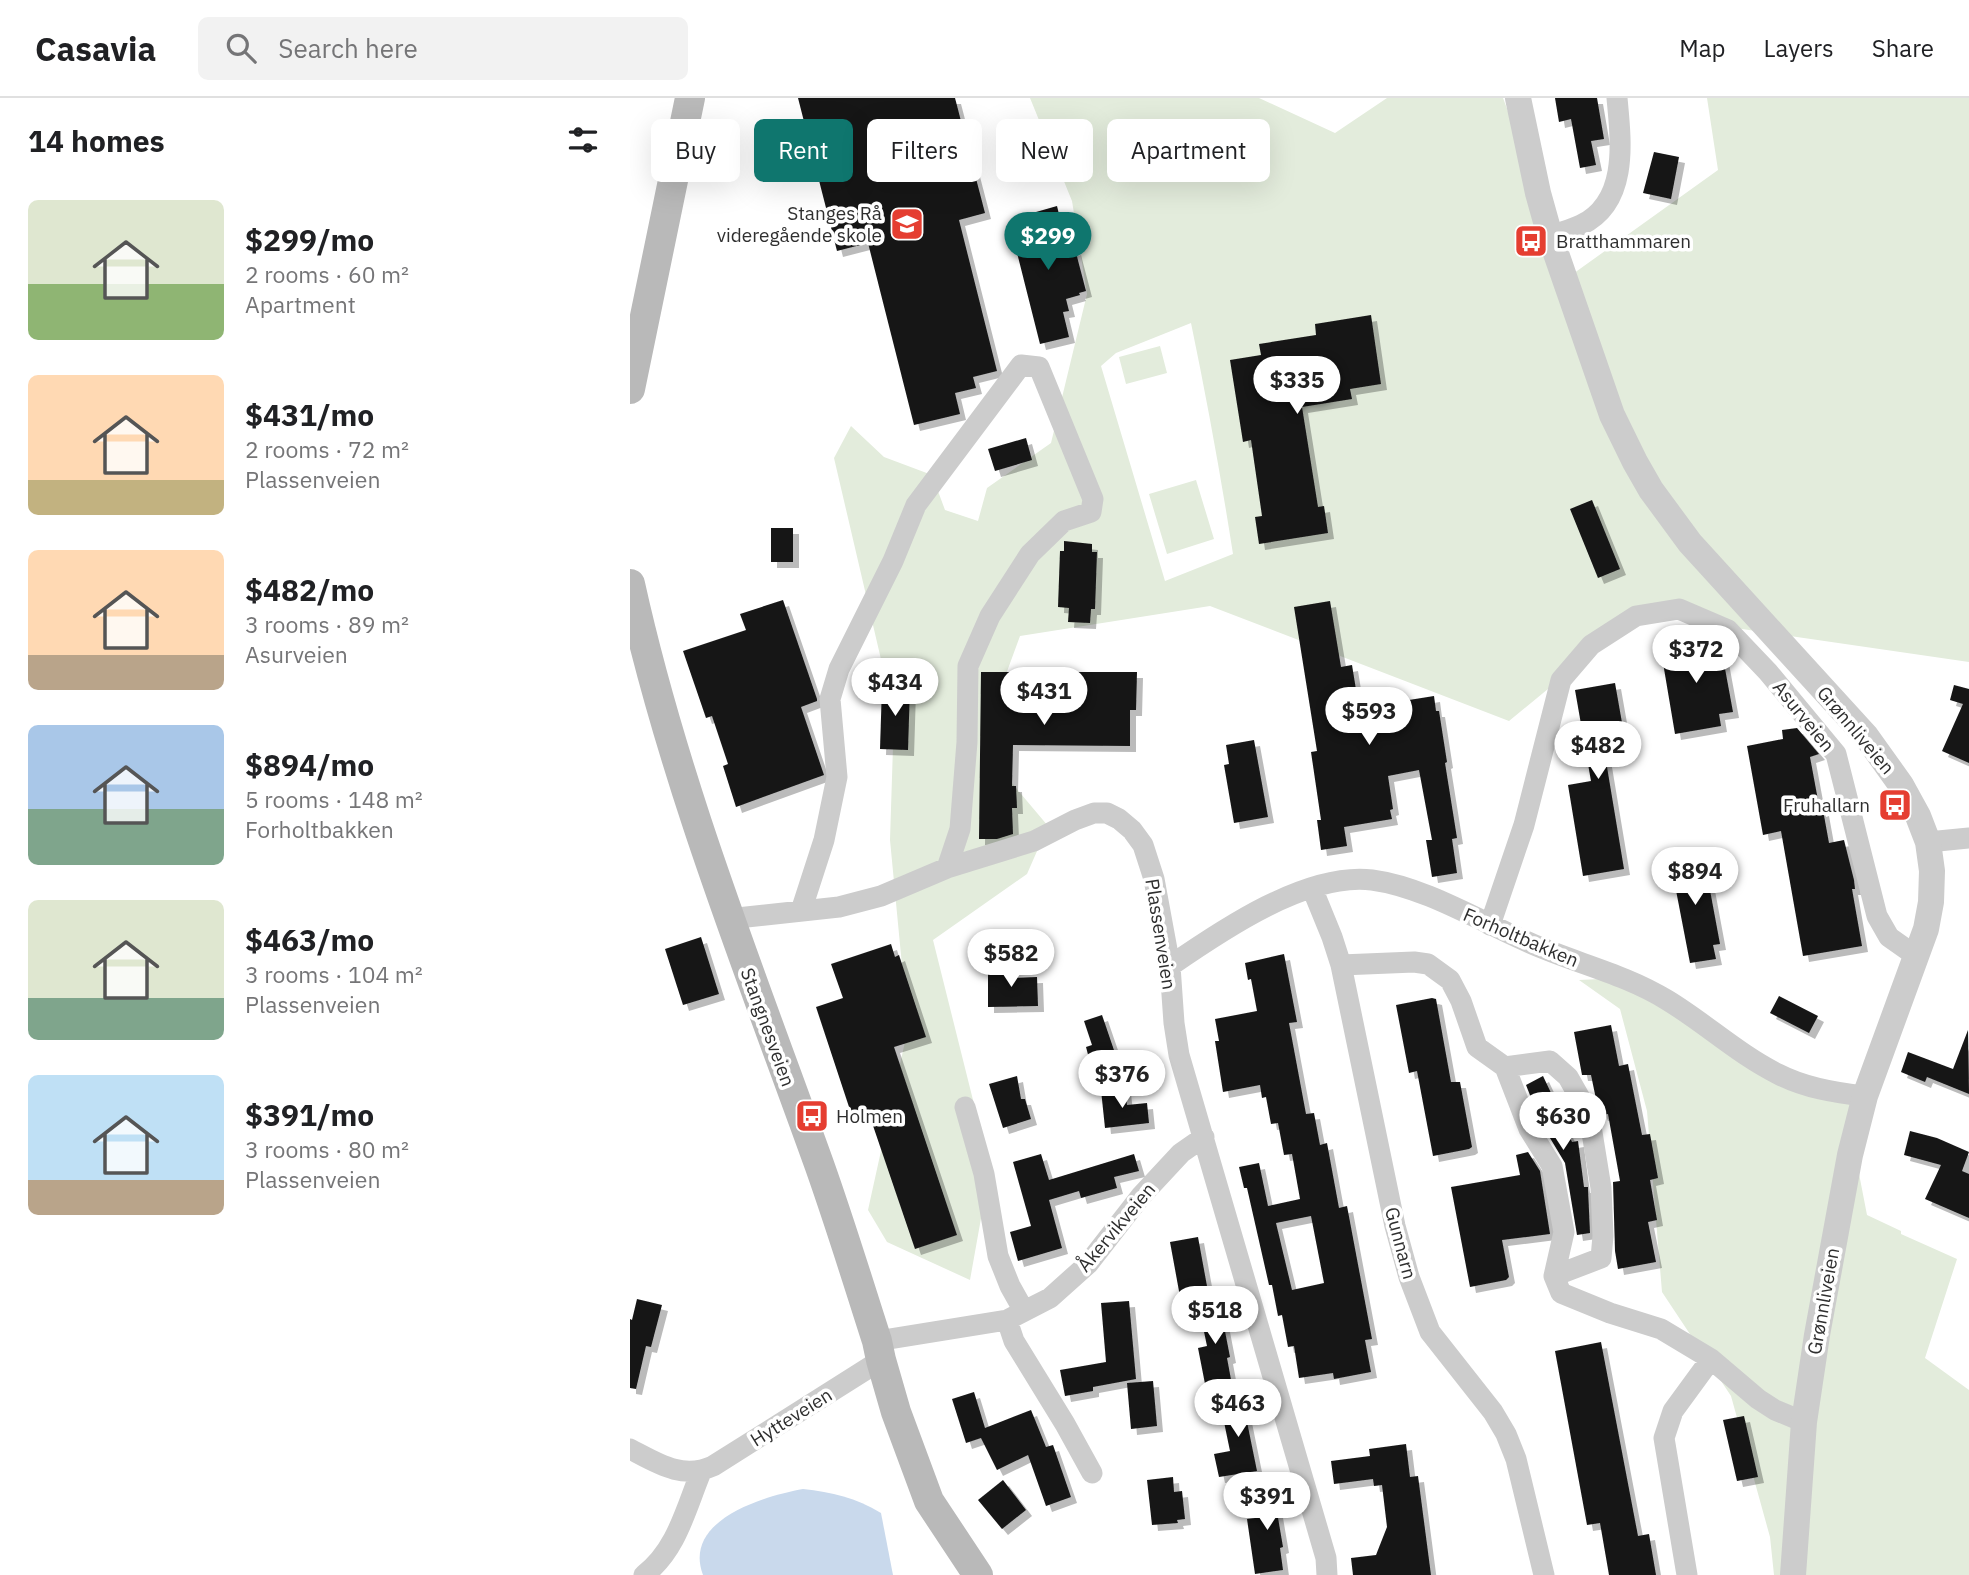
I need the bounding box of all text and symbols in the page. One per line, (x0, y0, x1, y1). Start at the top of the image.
search box (198, 17, 688, 80)
text: Casavia (35, 27, 156, 70)
icon: search (222, 29, 260, 67)
text: Search here (278, 31, 418, 65)
text: Map (1679, 32, 1726, 64)
text: Layers (1764, 32, 1834, 64)
text: Share (1872, 32, 1934, 64)
chip: Buy (651, 119, 740, 182)
chip: Rent (754, 119, 853, 182)
chip: Filters (867, 119, 982, 182)
chip: New (996, 119, 1093, 182)
chip: Apartment (1107, 119, 1270, 182)
text: 14 homes (28, 121, 165, 160)
icon: filters (564, 121, 602, 159)
place label: Stanges Rå videregående skole (717, 201, 882, 247)
school or university icon: Stanges Rå videregående skole (888, 205, 926, 243)
pin: $299 (1007, 212, 1089, 272)
text: $299/mo (245, 220, 374, 259)
text: $299 (1020, 220, 1076, 250)
bus stop icon: Bratthammaren (1512, 222, 1550, 260)
icon: home (84, 228, 168, 312)
place label: Bratthammaren (1556, 229, 1691, 253)
text: 2 rooms · 60 m² (245, 259, 409, 289)
text: Apartment (245, 289, 356, 319)
pin: $335 (1256, 356, 1338, 416)
text: $335 (1269, 364, 1325, 394)
text: $431/mo (245, 395, 374, 434)
icon: home (84, 403, 168, 487)
text: 2 rooms · 72 m² (245, 434, 409, 464)
text: Plassenveien (245, 464, 380, 494)
text: $482/mo (245, 570, 374, 609)
icon: home (84, 578, 168, 662)
text: 3 rooms · 89 m² (245, 609, 409, 639)
pin: $372 (1655, 626, 1737, 685)
text: $372 (1668, 633, 1724, 663)
text: Asurveien (245, 639, 348, 669)
pin: $434 (854, 658, 936, 718)
text: $434 (867, 666, 923, 696)
pin: $431 (1003, 668, 1085, 727)
text: $431 (1016, 675, 1072, 705)
street label: Asurveien (1768, 675, 1840, 757)
street label: Grønnliveien (1812, 681, 1900, 779)
pin: $593 (1328, 688, 1410, 747)
text: $593 (1341, 695, 1397, 725)
pin: $482 (1557, 722, 1639, 781)
text: $482 (1570, 729, 1626, 759)
text: $894/mo (245, 745, 374, 784)
icon: home (84, 753, 168, 837)
text: 5 rooms · 148 m² (245, 784, 423, 814)
bus stop icon: Fruhallarn (1876, 786, 1914, 824)
place label: Fruhallarn (1783, 793, 1870, 817)
text: Forholtbakken (245, 814, 394, 844)
pin: $894 (1654, 848, 1736, 907)
text: $894 (1667, 855, 1723, 885)
street label: Plassenveien (1140, 877, 1182, 991)
street label: Forholtbakken (1460, 902, 1582, 972)
text: $463/mo (245, 920, 374, 959)
icon: home (84, 928, 168, 1012)
pin: $582 (970, 930, 1052, 989)
text: $582 (983, 937, 1039, 967)
text: 3 rooms · 104 m² (245, 959, 423, 989)
street label: Stangnesveien (735, 964, 801, 1090)
text: Plassenveien (245, 989, 380, 1019)
pin: $376 (1081, 1051, 1163, 1110)
text: $376 (1094, 1058, 1150, 1088)
pin: $630 (1522, 1093, 1604, 1152)
text: $391/mo (245, 1095, 374, 1134)
bus stop icon: Holmen (793, 1097, 831, 1135)
text: $630 (1535, 1100, 1591, 1130)
icon: home (84, 1103, 168, 1187)
place label: Holmen (836, 1104, 903, 1128)
text: 3 rooms · 80 m² (245, 1134, 409, 1164)
text: Plassenveien (245, 1164, 380, 1194)
street label: Åkervikveien (1072, 1178, 1160, 1276)
street label: Gunnarn (1380, 1204, 1422, 1282)
street label: Grønnliveien (1802, 1246, 1844, 1356)
pin: $518 (1174, 1286, 1256, 1346)
text: $518 (1187, 1294, 1243, 1324)
pin: $463 (1197, 1380, 1279, 1439)
street label: Hytteveien (746, 1382, 836, 1452)
text: $463 (1210, 1387, 1266, 1417)
pin: $391 (1226, 1472, 1308, 1532)
text: $391 (1239, 1480, 1295, 1510)

